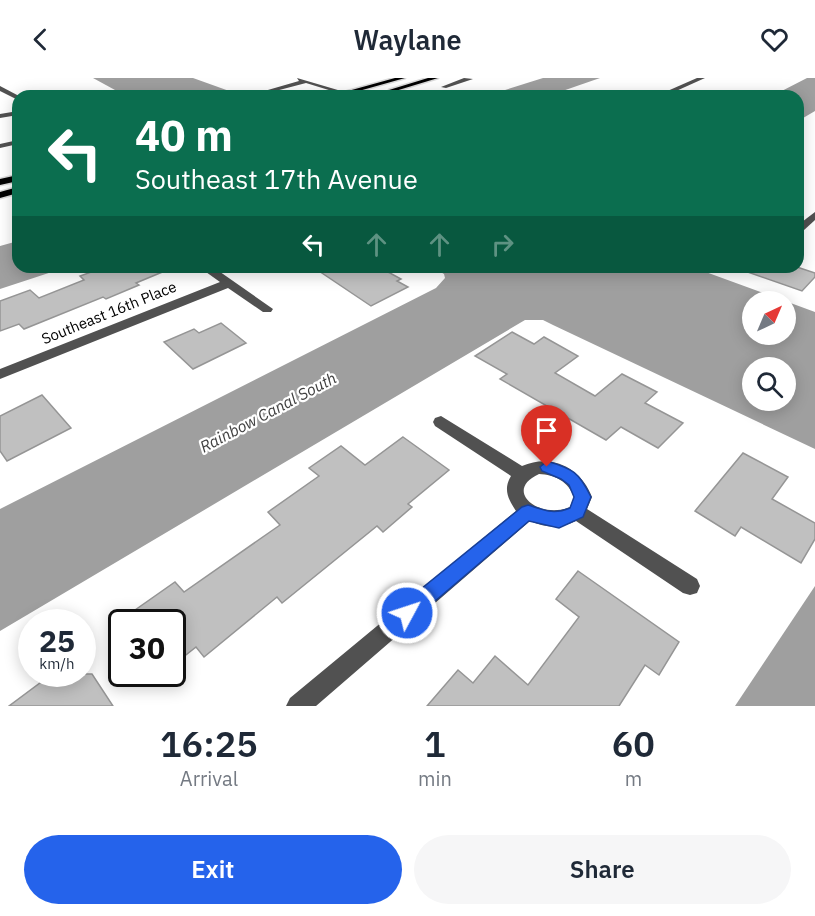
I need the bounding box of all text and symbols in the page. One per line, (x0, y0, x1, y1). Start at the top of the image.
text: Waylane (354, 22, 461, 57)
icon: back (24, 23, 57, 56)
icon: heart (758, 23, 791, 56)
text: 40 m (135, 108, 233, 163)
icon: left (36, 114, 114, 192)
text: Southeast 17th Avenue (135, 161, 418, 196)
icon: left (297, 228, 330, 261)
icon: ahead (360, 228, 393, 261)
icon: ahead (423, 228, 456, 261)
icon: right (486, 228, 519, 261)
street label: Southeast 16th Place (39, 277, 179, 348)
north arrow (742, 291, 796, 345)
map controls (742, 291, 796, 411)
button: search (742, 357, 796, 411)
water label: Rainbow Canal South (196, 368, 340, 456)
pin (521, 405, 572, 467)
icon: arrive (530, 414, 563, 447)
position arrow (375, 581, 439, 645)
speed limit sign: 30 (108, 609, 186, 687)
text: 25 (39, 621, 75, 660)
text: km/h (39, 654, 75, 673)
text: 16:25 (160, 720, 258, 767)
text: 1 (424, 720, 446, 767)
text: 60 (612, 720, 655, 767)
text: Arrival (180, 765, 238, 792)
text: min (418, 765, 452, 792)
text: m (625, 765, 642, 792)
button: Exit (24, 835, 402, 904)
button: Share (414, 835, 791, 904)

